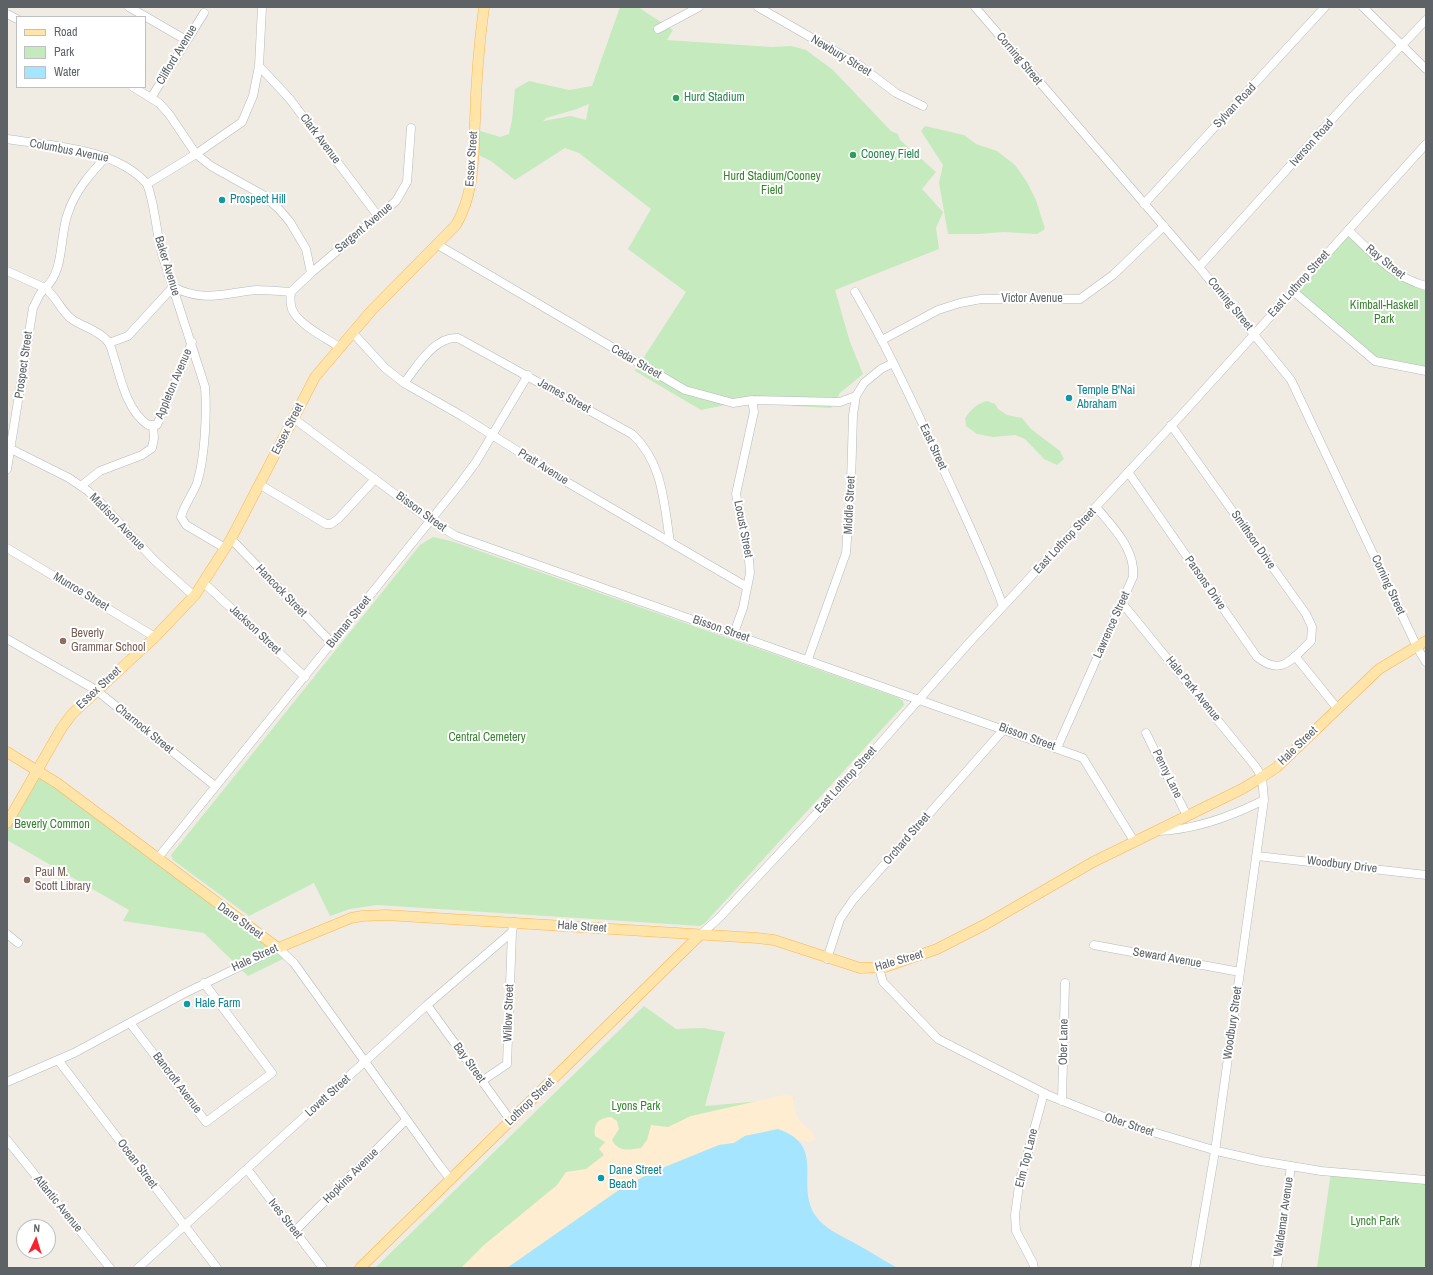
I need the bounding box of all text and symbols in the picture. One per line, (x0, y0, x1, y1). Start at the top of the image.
legend (16, 16, 146, 88)
street label: Clifford Avenue (153, 22, 201, 88)
text: Road (54, 24, 78, 40)
street label: Corning Street (993, 30, 1045, 88)
street label: Newbury Street (808, 32, 874, 80)
text: Park (54, 44, 74, 60)
text: Water (54, 64, 80, 80)
street label: Sylvan Road (1211, 81, 1259, 131)
place label: Hurd Stadium (684, 91, 745, 105)
marker: Hurd Stadium (671, 93, 681, 103)
street label: Clark Avenue (297, 111, 343, 167)
street label: Iverson Road (1287, 116, 1337, 170)
street label: Essex Street (463, 131, 481, 187)
street label: Columbus Avenue (28, 136, 110, 166)
place label: Cooney Field (861, 148, 920, 162)
marker: Cooney Field (848, 150, 858, 160)
park label: Hurd Stadium/Cooney Field (723, 170, 821, 198)
place label: Prospect Hill (230, 193, 286, 207)
marker: Prospect Hill (217, 195, 227, 205)
street label: Sargent Avenue (332, 200, 396, 256)
street label: Baker Avenue (151, 234, 183, 298)
street label: Ray Street (1362, 242, 1408, 282)
street label: East Lothrop Street (1265, 248, 1333, 320)
street label: Corning Street (1204, 275, 1256, 333)
street label: Victor Avenue (1001, 292, 1063, 306)
park label: Kimball-Haskell Park (1350, 299, 1418, 327)
street label: Prospect Street (12, 330, 36, 400)
street label: Cedar Street (608, 342, 664, 382)
street label: Appleton Avenue (153, 347, 195, 421)
street label: James Street (535, 376, 593, 416)
place label: Temple B'Nai Abraham (1077, 384, 1135, 412)
marker: Temple B'Nai Abraham (1064, 393, 1074, 403)
street label: Essex Street (269, 401, 307, 457)
street label: East Street (916, 422, 950, 472)
street label: Pratt Avenue (515, 446, 571, 488)
street label: Middle Street (841, 475, 859, 535)
street label: Bisson Street (393, 489, 449, 535)
street label: Madison Avenue (86, 490, 148, 554)
street label: Locust Street (730, 499, 756, 559)
street label: East Lothrop Street (1031, 505, 1099, 577)
street label: Smithson Drive (1228, 508, 1278, 572)
street label: Parsons Drive (1181, 553, 1229, 613)
street label: Corning Street (1368, 553, 1408, 617)
street label: Hancock Street (252, 562, 310, 620)
street label: Munroe Street (51, 570, 111, 614)
street label: Lawrence Street (1091, 589, 1133, 661)
street label: Butman Street (324, 593, 374, 651)
street label: Jackson Street (226, 603, 284, 657)
street label: Bisson Street (691, 613, 751, 645)
place label: Beverly Grammar School (71, 627, 145, 655)
marker: Beverly Grammar School (58, 636, 68, 646)
street label: Hale Park Avenue (1163, 654, 1223, 724)
street label: Essex Street (74, 664, 124, 712)
street label: Charnock Street (112, 701, 176, 757)
street label: Bisson Street (997, 720, 1057, 754)
street label: Hale Street (1275, 724, 1321, 768)
park label: Central Cemetery (448, 731, 526, 745)
street label: East Lothrop Street (812, 744, 880, 816)
street label: Penny Lane (1149, 747, 1185, 801)
street label: Orchard Street (880, 810, 934, 868)
park label: Beverly Common (14, 818, 90, 832)
street label: Woodbury Drive (1306, 854, 1378, 876)
place label: Paul M. Scott Library (35, 866, 91, 894)
marker: Paul M. Scott Library (22, 875, 32, 885)
street label: Dane Street (215, 900, 265, 942)
street label: Hale Street (557, 918, 607, 936)
street label: Hale Street (230, 941, 280, 975)
street label: Seward Avenue (1132, 945, 1202, 971)
street label: Hale Street (873, 947, 925, 975)
street label: Willow Street (501, 984, 517, 1042)
street label: Woodbury Street (1221, 986, 1245, 1060)
place label: Hale Farm (195, 997, 240, 1011)
marker: Hale Farm (182, 999, 192, 1009)
street label: Ober Lane (1056, 1019, 1072, 1065)
street label: Bay Street (450, 1040, 488, 1086)
street label: Bancroft Avenue (149, 1050, 205, 1116)
street label: Lovett Street (302, 1072, 354, 1120)
street label: Lothrop Street (503, 1075, 557, 1129)
park label: Lyons Park (612, 1100, 660, 1114)
street label: Ober Street (1103, 1110, 1155, 1140)
street label: Elm Top Lane (1013, 1127, 1041, 1189)
street label: Ocean Street (114, 1137, 160, 1191)
street label: Hopkins Avenue (320, 1145, 382, 1207)
place label: Dane Street Beach (609, 1164, 662, 1192)
street label: Atlantic Avenue (31, 1173, 85, 1235)
marker: Dane Street Beach (596, 1173, 606, 1183)
street label: Waldemar Avenue (1271, 1176, 1297, 1258)
street label: Ives Street (265, 1196, 305, 1242)
park label: Lynch Park (1351, 1215, 1399, 1229)
north arrow (16, 1219, 56, 1259)
text: N (33, 1221, 40, 1235)

